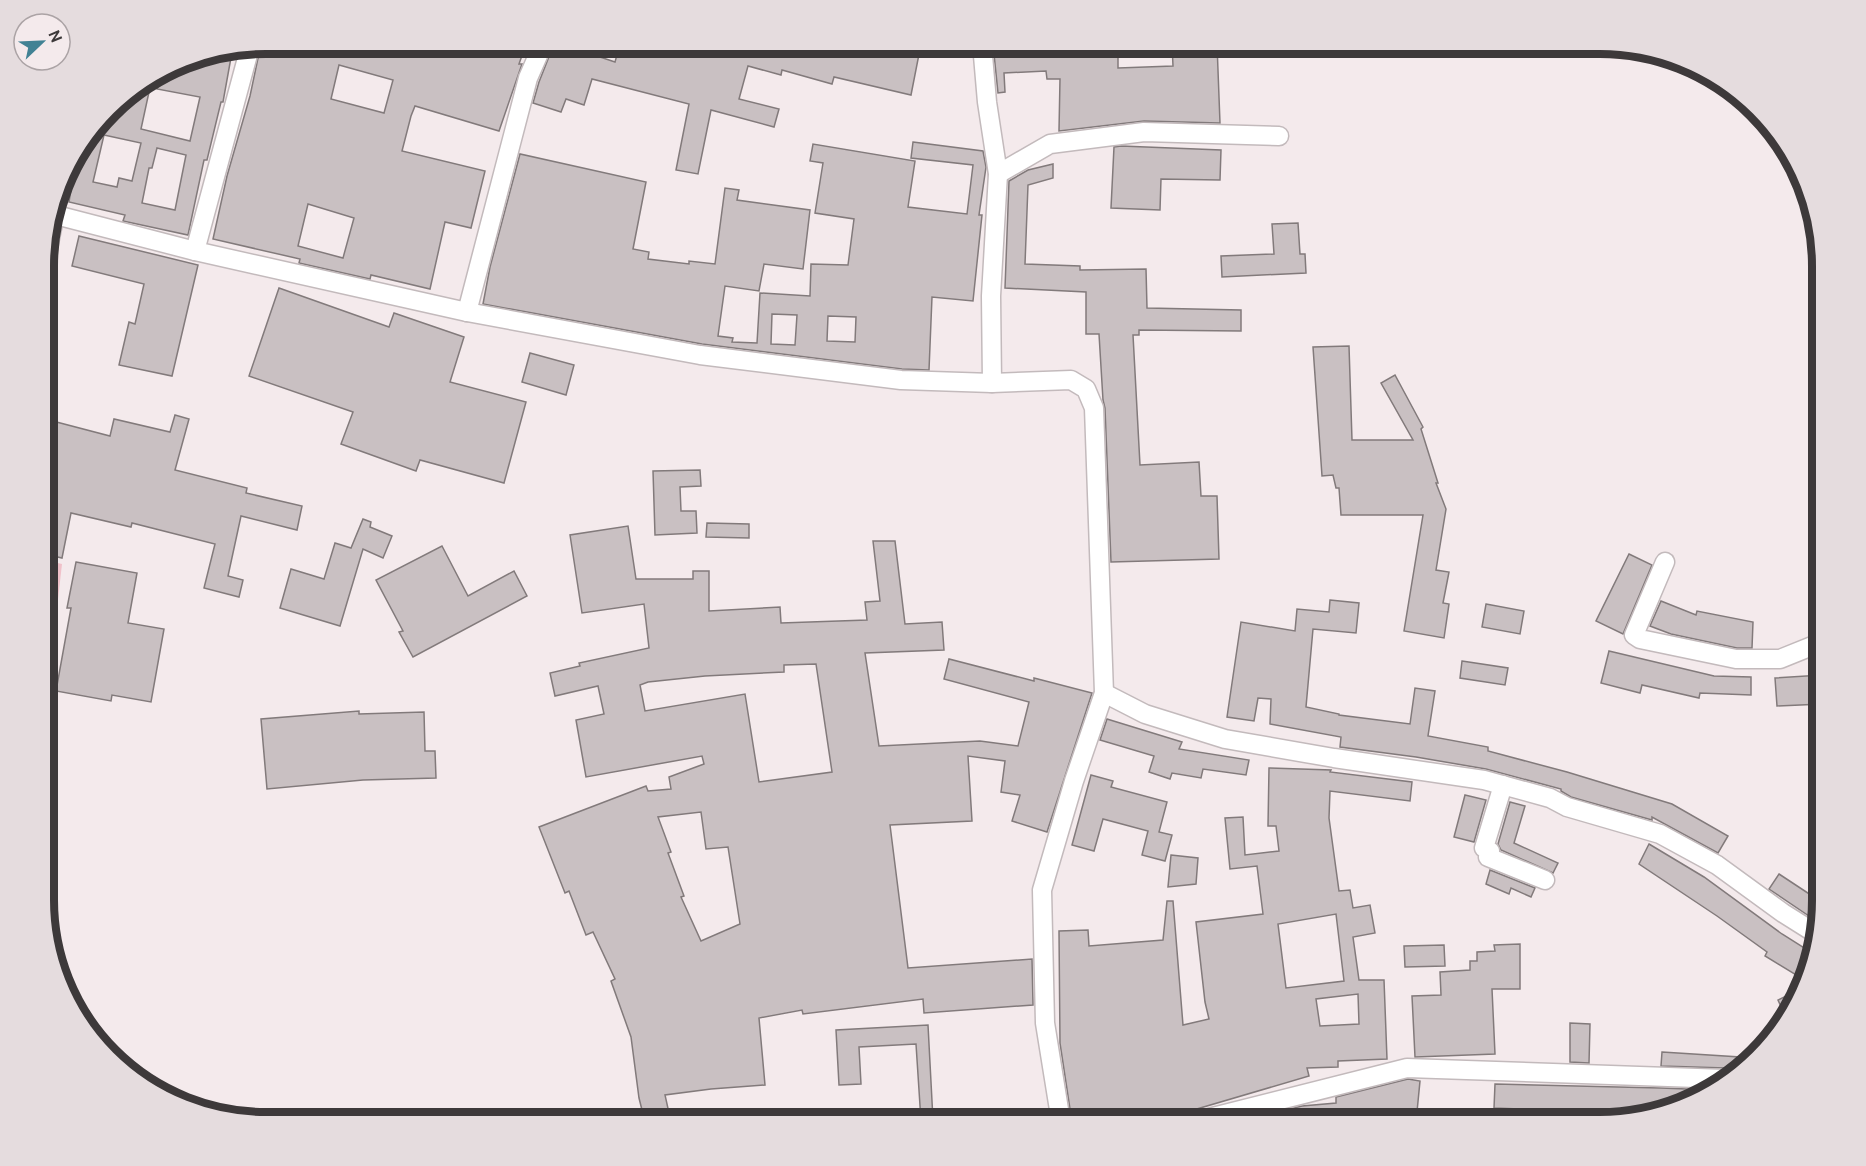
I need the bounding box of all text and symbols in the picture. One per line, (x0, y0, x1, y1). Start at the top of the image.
north arrow (12, 12, 72, 72)
text: N (44, 27, 66, 45)

